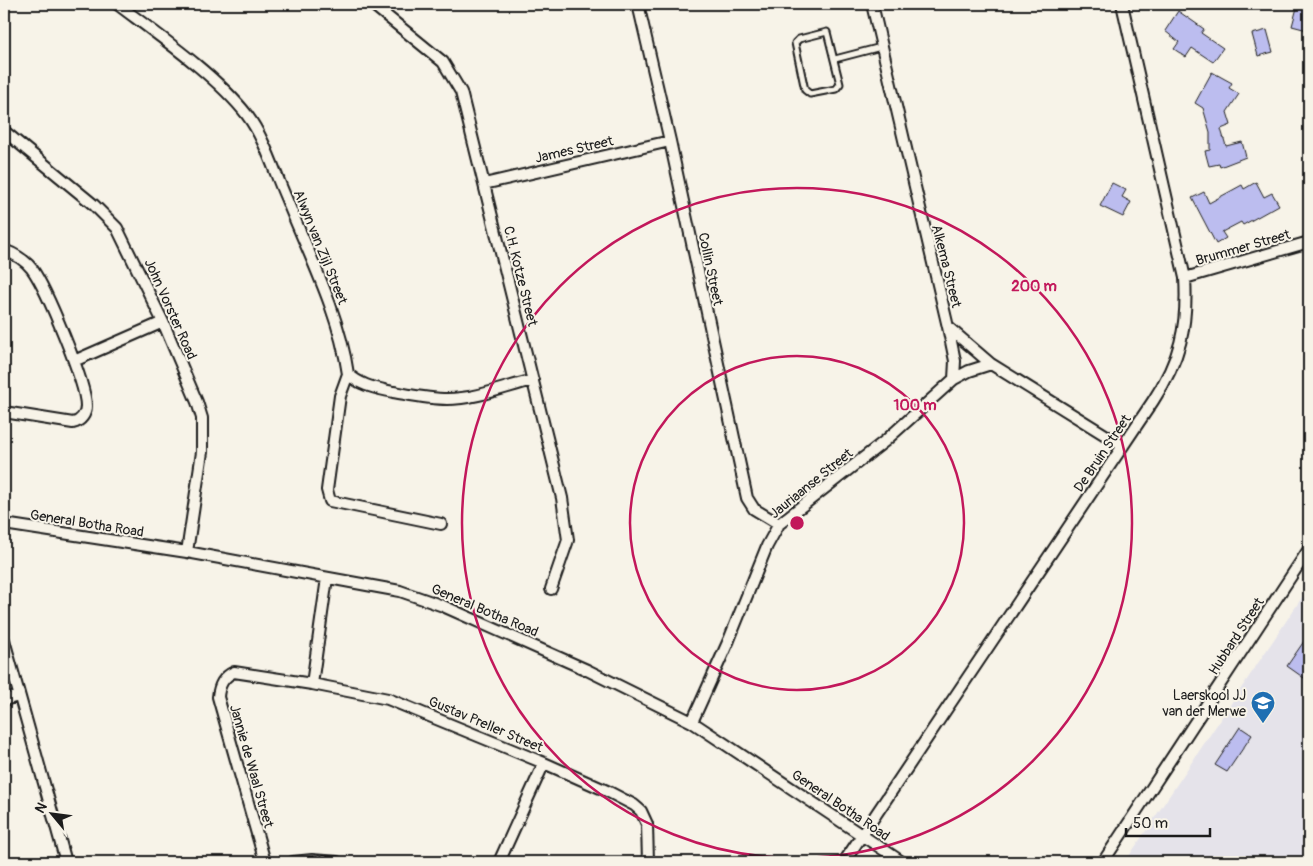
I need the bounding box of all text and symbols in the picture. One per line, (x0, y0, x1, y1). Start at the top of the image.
street label: James Street (533, 132, 615, 167)
street label: Alwyn van Zijl Street (290, 187, 351, 307)
street label: Alkema Street (928, 223, 965, 310)
street label: C.H. Kotze Street (500, 224, 541, 328)
street label: Brummer Street (1194, 226, 1293, 269)
street label: Collin Street (694, 231, 727, 307)
street label: John Vorster Road (141, 256, 200, 362)
text: 200 m (1011, 277, 1057, 296)
text: 100 m (894, 396, 936, 415)
street label: De Bruin Street (1070, 411, 1135, 495)
street label: Jauriaanse Street (766, 445, 857, 522)
street label: General Botha Road (29, 506, 145, 541)
centre of rings (788, 514, 806, 532)
street label: General Botha Road (429, 580, 541, 641)
street label: Hubbard Street (1205, 594, 1268, 678)
place label: Laerskool JJ van der Merwe (1161, 687, 1246, 720)
school or university icon: Laerskool JJ van der Merwe (1250, 690, 1276, 724)
street label: Gustav Preller Street (426, 693, 546, 756)
street label: Jannie de Waal Street (226, 703, 277, 830)
street label: General Botha Road (788, 766, 893, 845)
north arrow (28, 788, 78, 838)
text: N (31, 800, 51, 816)
scale bar (1126, 806, 1209, 838)
text: 50 m (1133, 814, 1168, 833)

